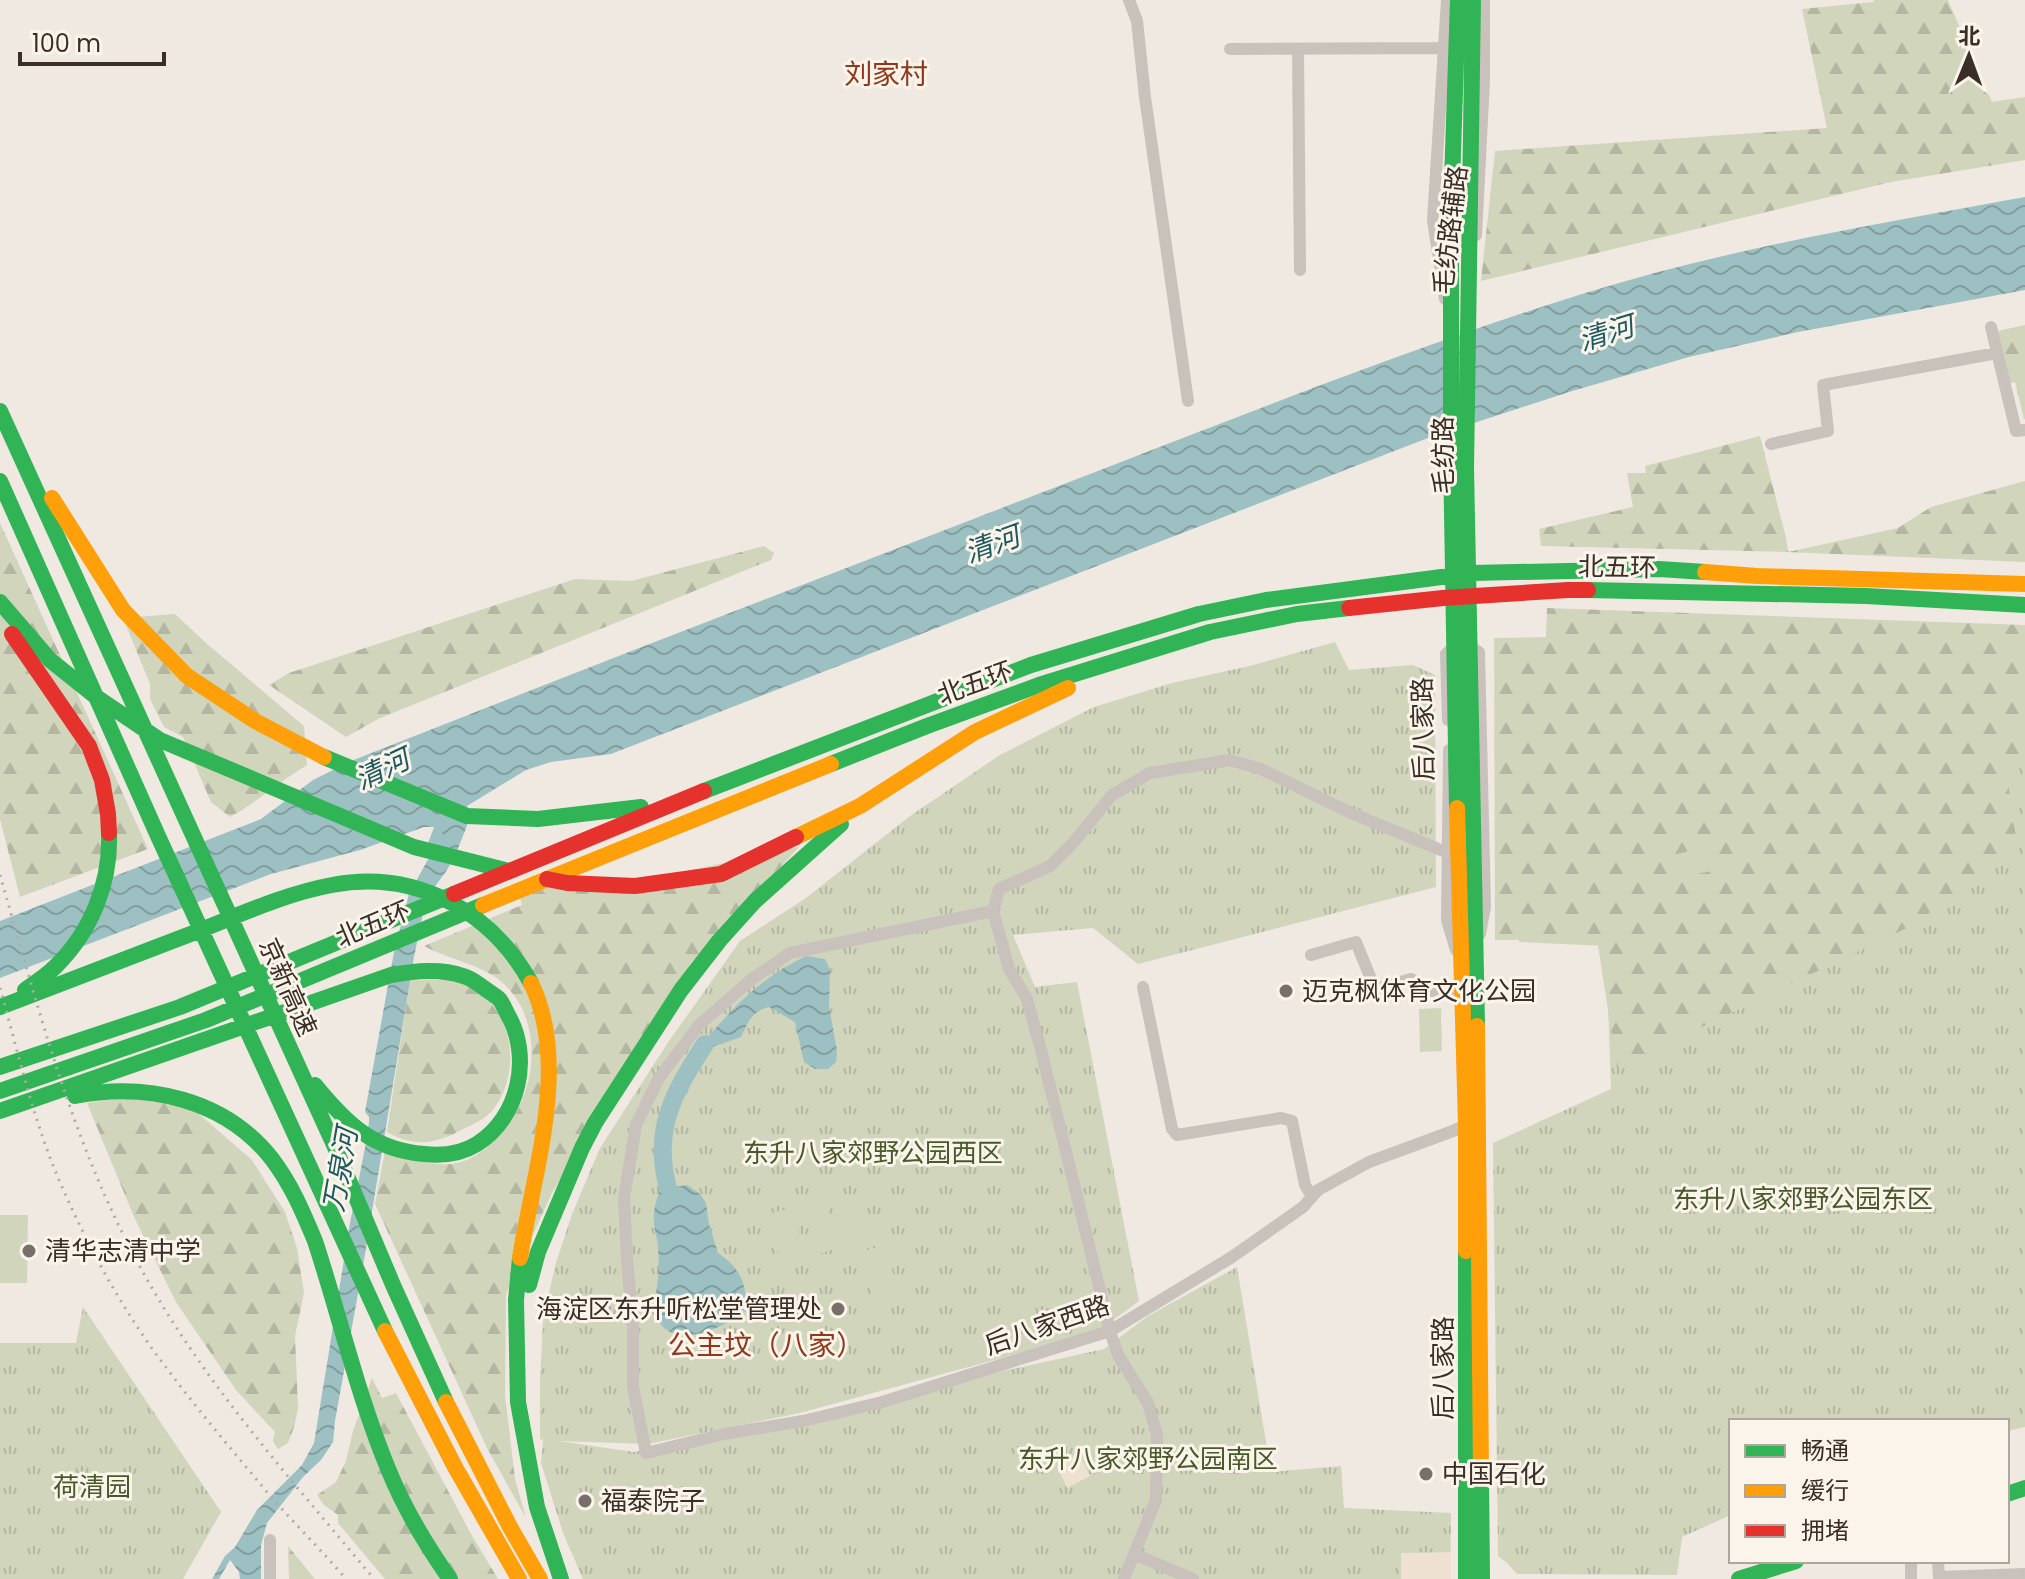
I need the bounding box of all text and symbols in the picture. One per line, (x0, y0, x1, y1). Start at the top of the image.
scale bar (20, 16, 164, 66)
north arrow (1929, 16, 2009, 96)
text: 北 (1958, 21, 1981, 52)
text: 100 m (32, 27, 101, 60)
district label: 刘家村 (844, 55, 928, 94)
street label: 毛纺路辅路 (1424, 163, 1476, 297)
water label: 清河 (1574, 305, 1643, 360)
street label: 毛纺路 (1425, 416, 1461, 494)
water label: 清河 (959, 515, 1030, 572)
street label: 北五环 (1578, 548, 1656, 586)
street label: 北五环 (932, 653, 1018, 713)
street label: 后八家路 (1404, 677, 1442, 781)
water label: 清河 (349, 738, 420, 799)
street label: 北五环 (330, 892, 416, 956)
street label: 京新高速 (250, 932, 326, 1042)
place label: 迈克枫体育文化公园 (1302, 973, 1536, 1009)
marker: 迈克枫体育文化公园 (1277, 982, 1295, 1000)
water label: 万泉河 (314, 1120, 368, 1215)
park label: 东升八家郊野公园西区 (743, 1135, 1003, 1171)
park label: 东升八家郊野公园东区 (1673, 1181, 1933, 1217)
place label: 清华志清中学 (45, 1233, 201, 1269)
marker: 清华志清中学 (20, 1242, 38, 1260)
street label: 后八家西路 (980, 1287, 1114, 1363)
place label: 海淀区东升听松堂管理处 (536, 1291, 822, 1327)
marker: 海淀区东升听松堂管理处 (829, 1300, 847, 1318)
street label: 后八家路 (1425, 1316, 1461, 1420)
district label: 公主坟（八家） (668, 1326, 864, 1365)
legend (1729, 1419, 2009, 1563)
text: 畅通 (1801, 1434, 1849, 1467)
park label: 东升八家郊野公园南区 (1018, 1441, 1278, 1477)
place label: 中国石化 (1442, 1456, 1546, 1492)
marker: 中国石化 (1417, 1465, 1435, 1483)
park label: 荷清园 (53, 1469, 131, 1505)
text: 缓行 (1801, 1474, 1849, 1507)
place label: 福泰院子 (601, 1483, 705, 1519)
marker: 福泰院子 (576, 1492, 594, 1510)
text: 拥堵 (1801, 1514, 1849, 1547)

